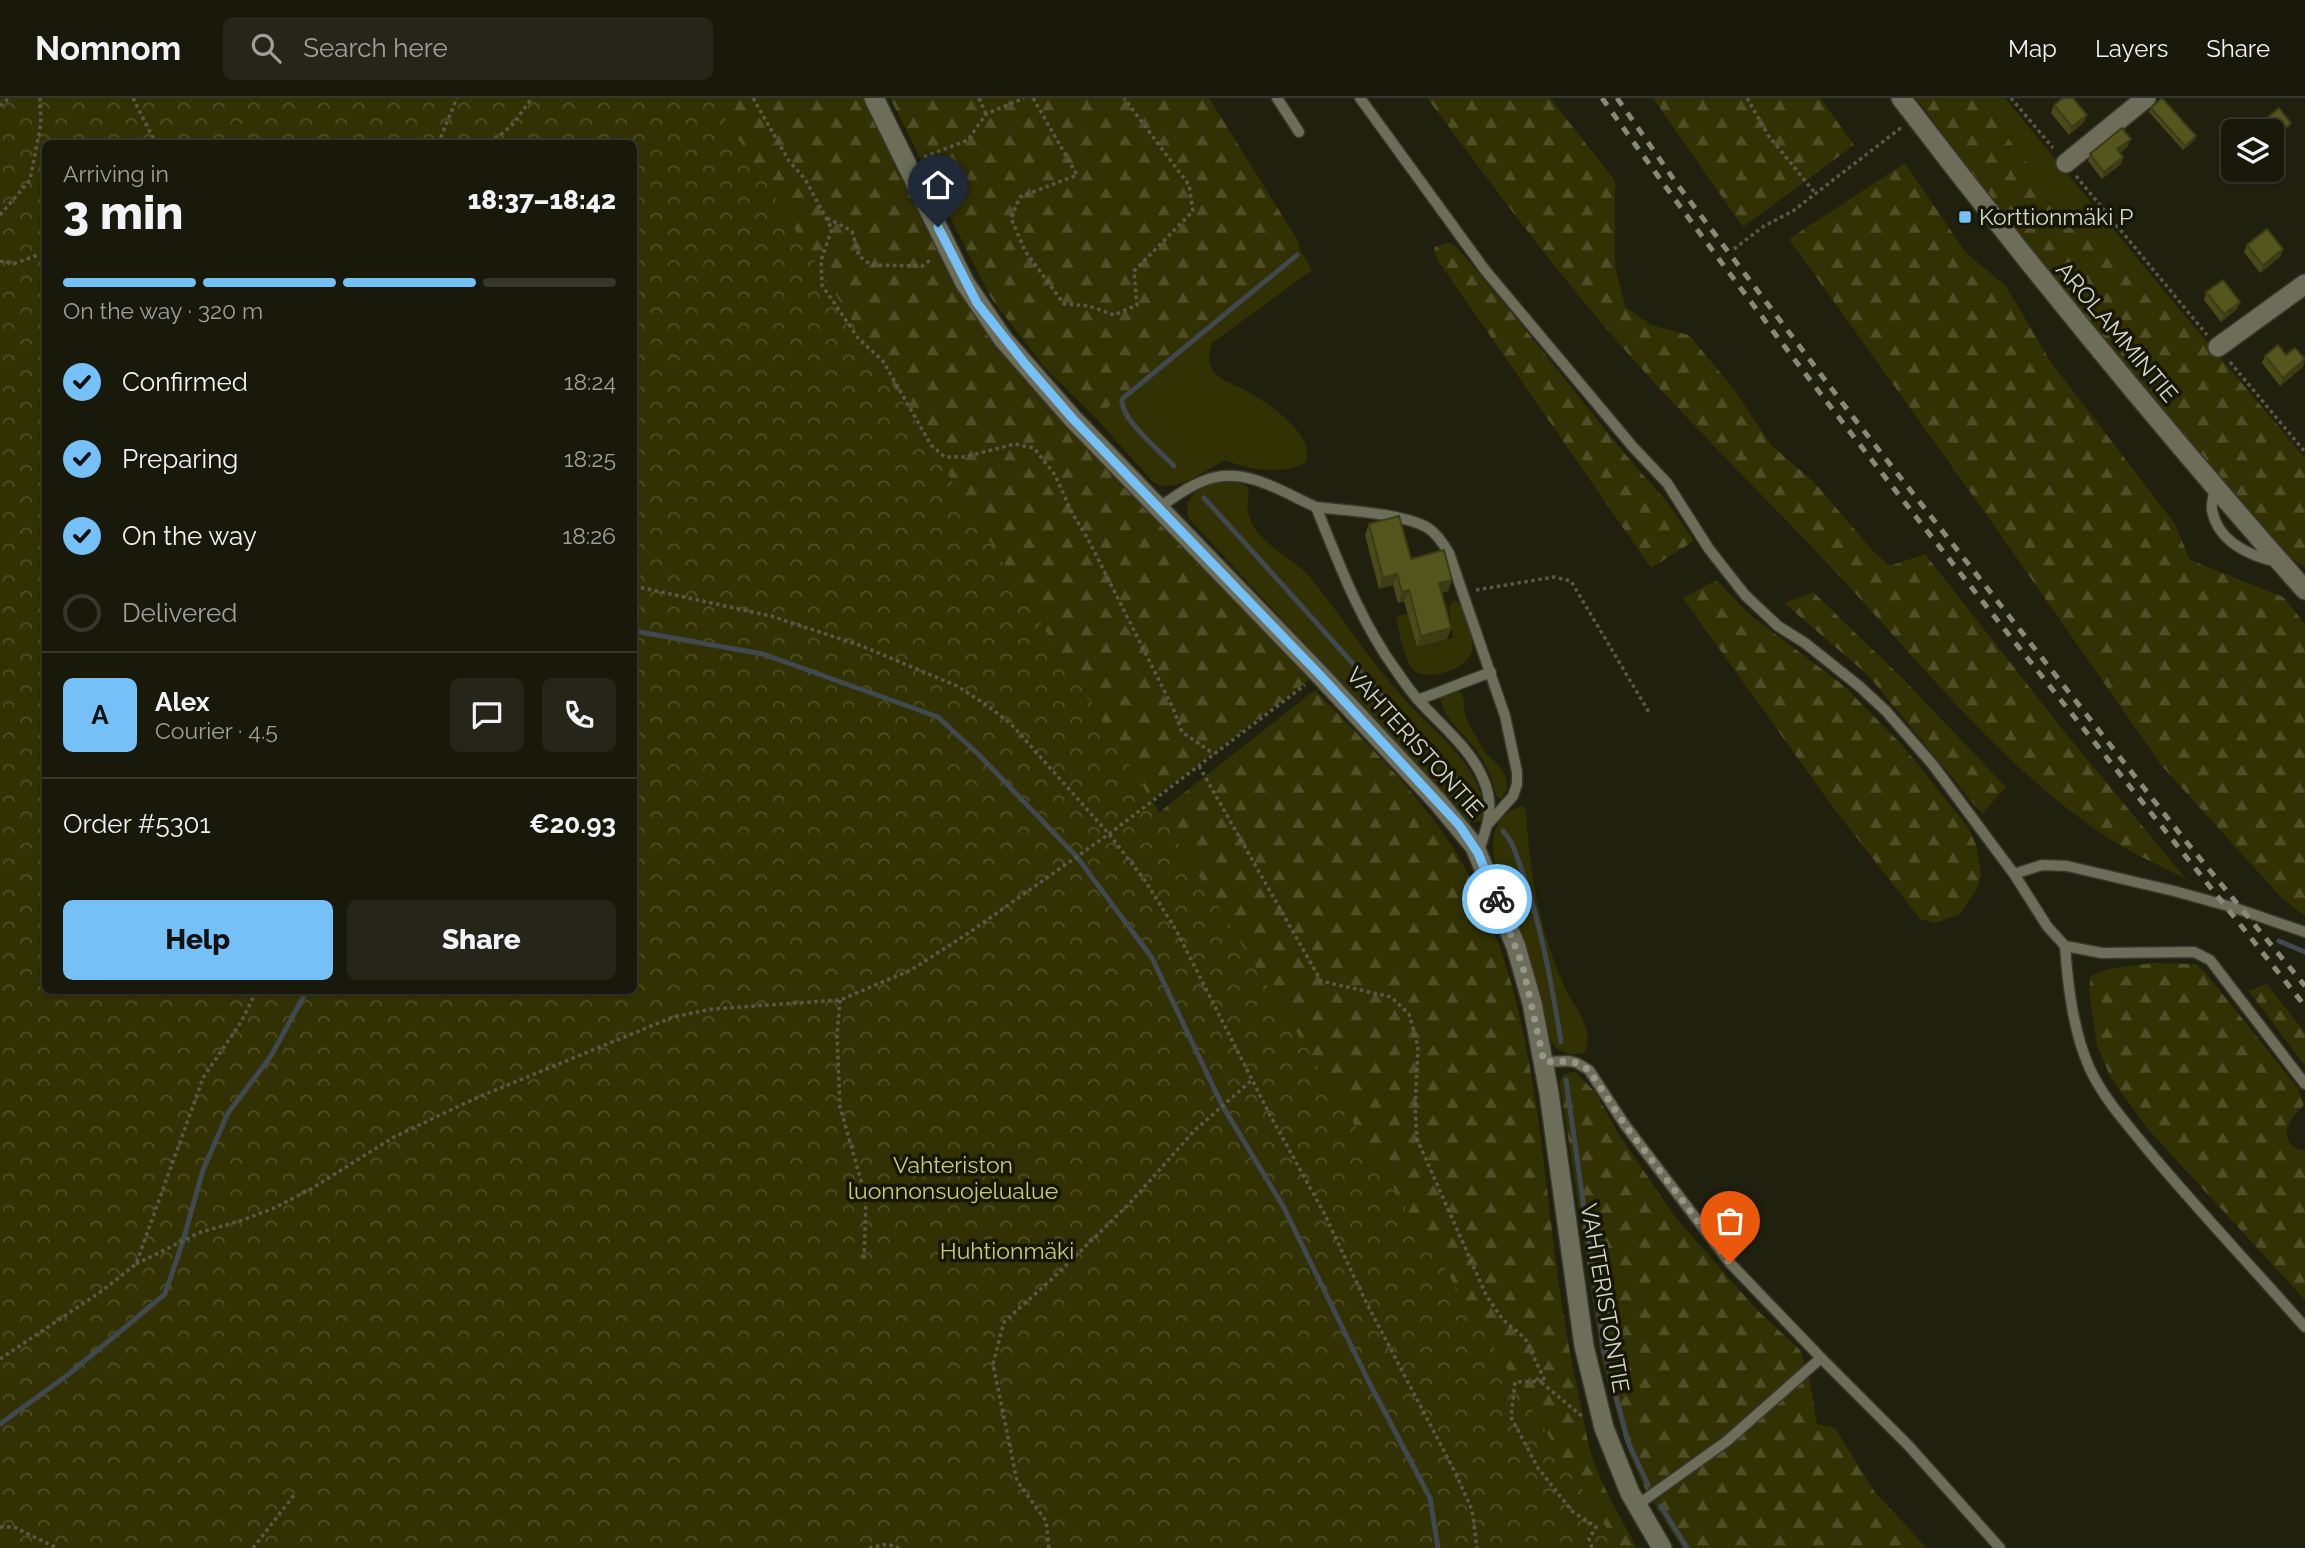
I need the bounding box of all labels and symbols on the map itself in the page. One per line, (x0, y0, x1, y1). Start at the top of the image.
pin (908, 155, 968, 227)
place label: Korttionmäki P (1979, 203, 2133, 230)
marker: Korttionmäki P (1957, 209, 1973, 225)
street label: AROLAMMINTIE (2051, 256, 2184, 407)
street label: VAHTERISTONTIE (1341, 661, 1490, 822)
courier (1462, 864, 1532, 934)
park label: Vahteriston luonnonsuojelualue (848, 1151, 1058, 1204)
pin (1700, 1191, 1760, 1263)
street label: VAHTERISTONTIE (1576, 1201, 1635, 1395)
park label: Huhtionmäki (940, 1237, 1074, 1264)

